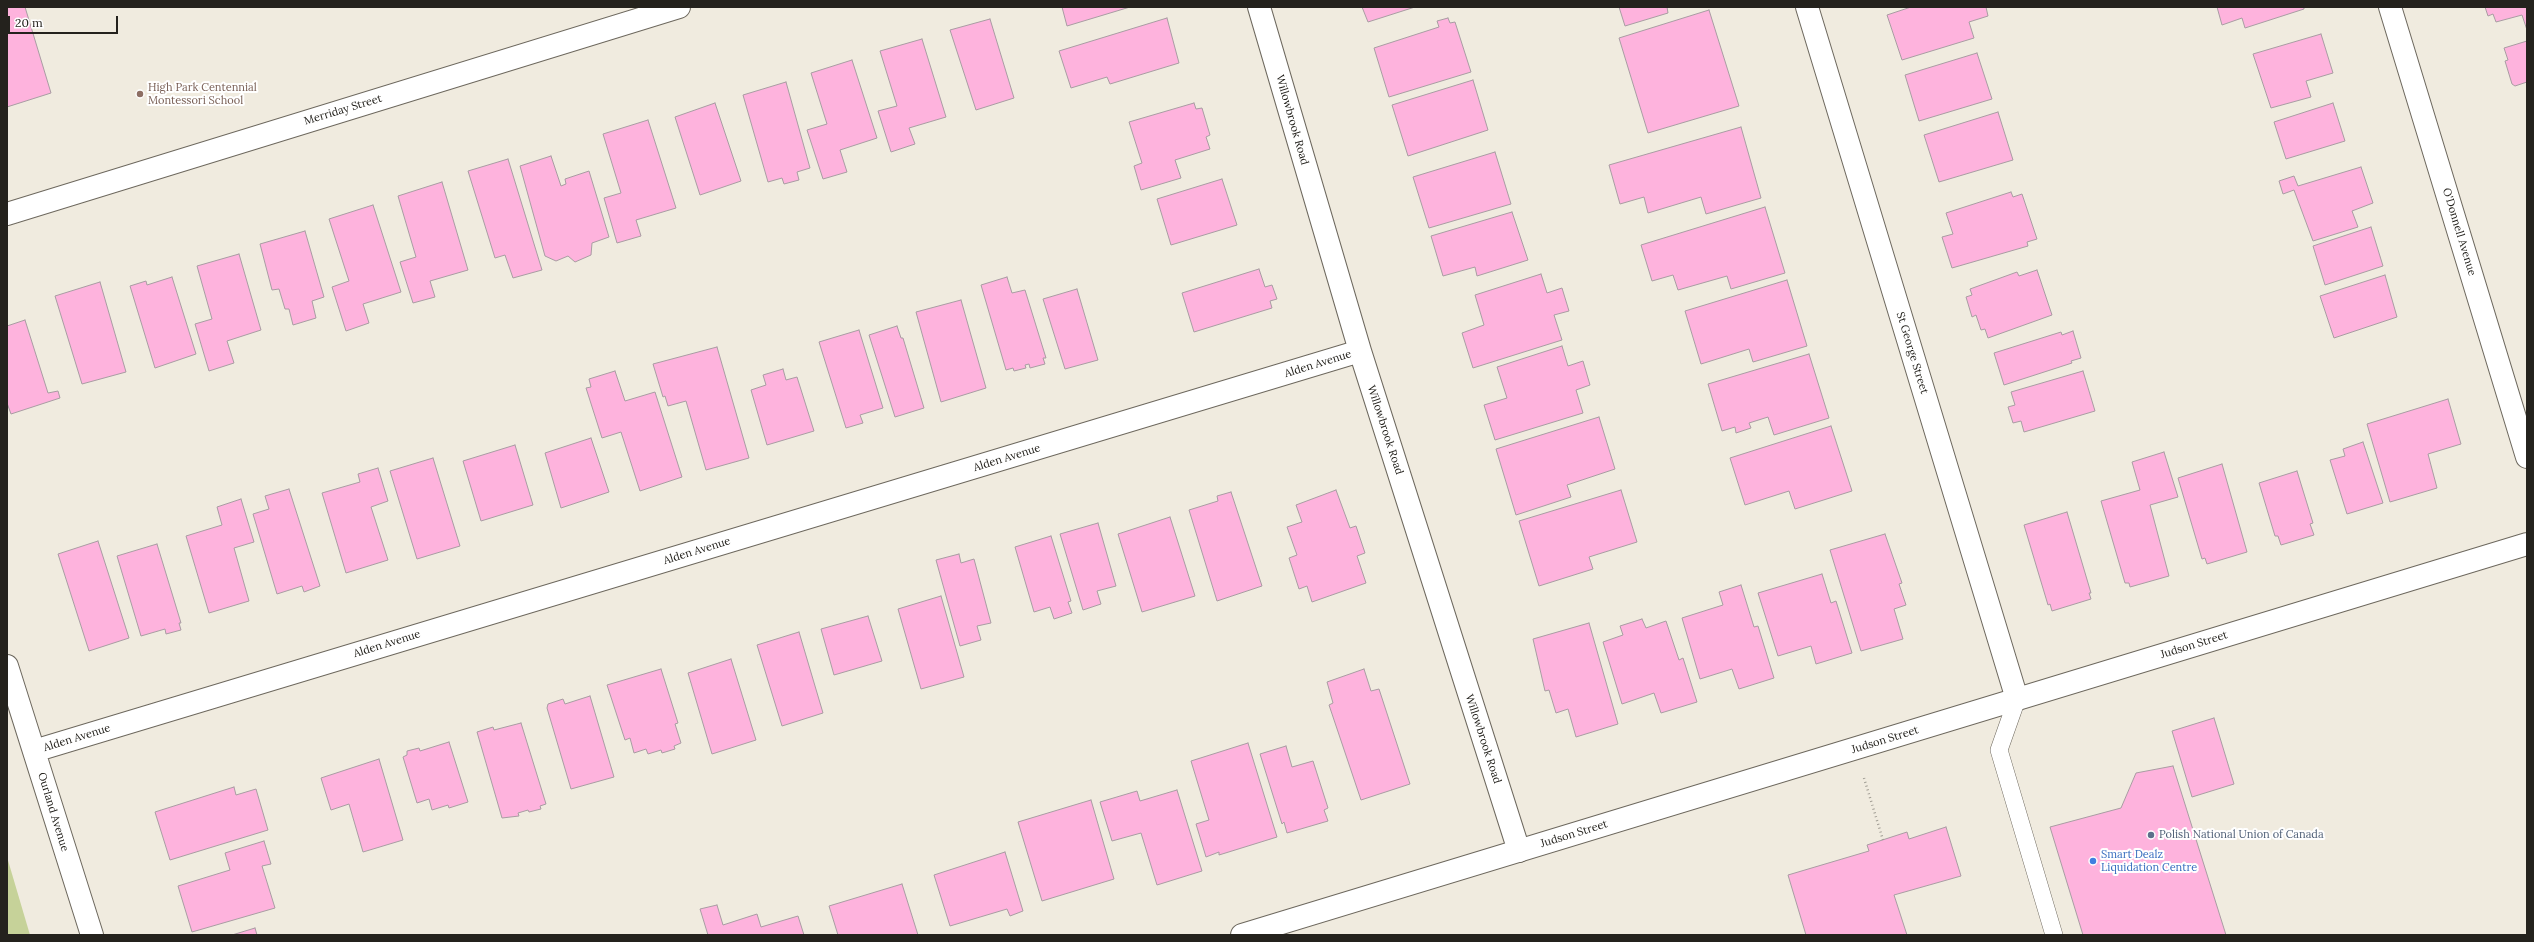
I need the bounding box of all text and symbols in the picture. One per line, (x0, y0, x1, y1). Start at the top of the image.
scale bar (10, 8, 120, 34)
text: 20 m (15, 15, 43, 30)
street label: Willowbrook Road (1273, 73, 1311, 167)
place label: High Park Centennial Montessori School (148, 81, 257, 107)
marker: High Park Centennial Montessori School (135, 89, 145, 99)
street label: Merriday Street (303, 92, 383, 128)
street label: O'Donnell Avenue (2439, 186, 2479, 278)
street label: St George Street (1893, 311, 1931, 395)
street label: Alden Avenue (1283, 348, 1353, 380)
street label: Willowbrook Road (1364, 384, 1406, 476)
street label: Alden Avenue (972, 442, 1042, 474)
street label: Alden Avenue (662, 535, 732, 567)
street label: Alden Avenue (352, 628, 422, 660)
street label: Judson Street (2159, 629, 2229, 661)
street label: Willowbrook Road (1462, 693, 1504, 785)
street label: Alden Avenue (42, 722, 112, 754)
street label: Judson Street (1850, 724, 1920, 756)
street label: Ourland Avenue (35, 771, 71, 853)
street label: Judson Street (1539, 818, 1609, 850)
place label: Polish National Union of Canada (2159, 828, 2324, 842)
marker: Polish National Union of Canada (2146, 830, 2156, 840)
place label: Smart Dealz Liquidation Centre (2101, 848, 2197, 874)
marker: Smart Dealz Liquidation Centre (2088, 856, 2098, 866)

